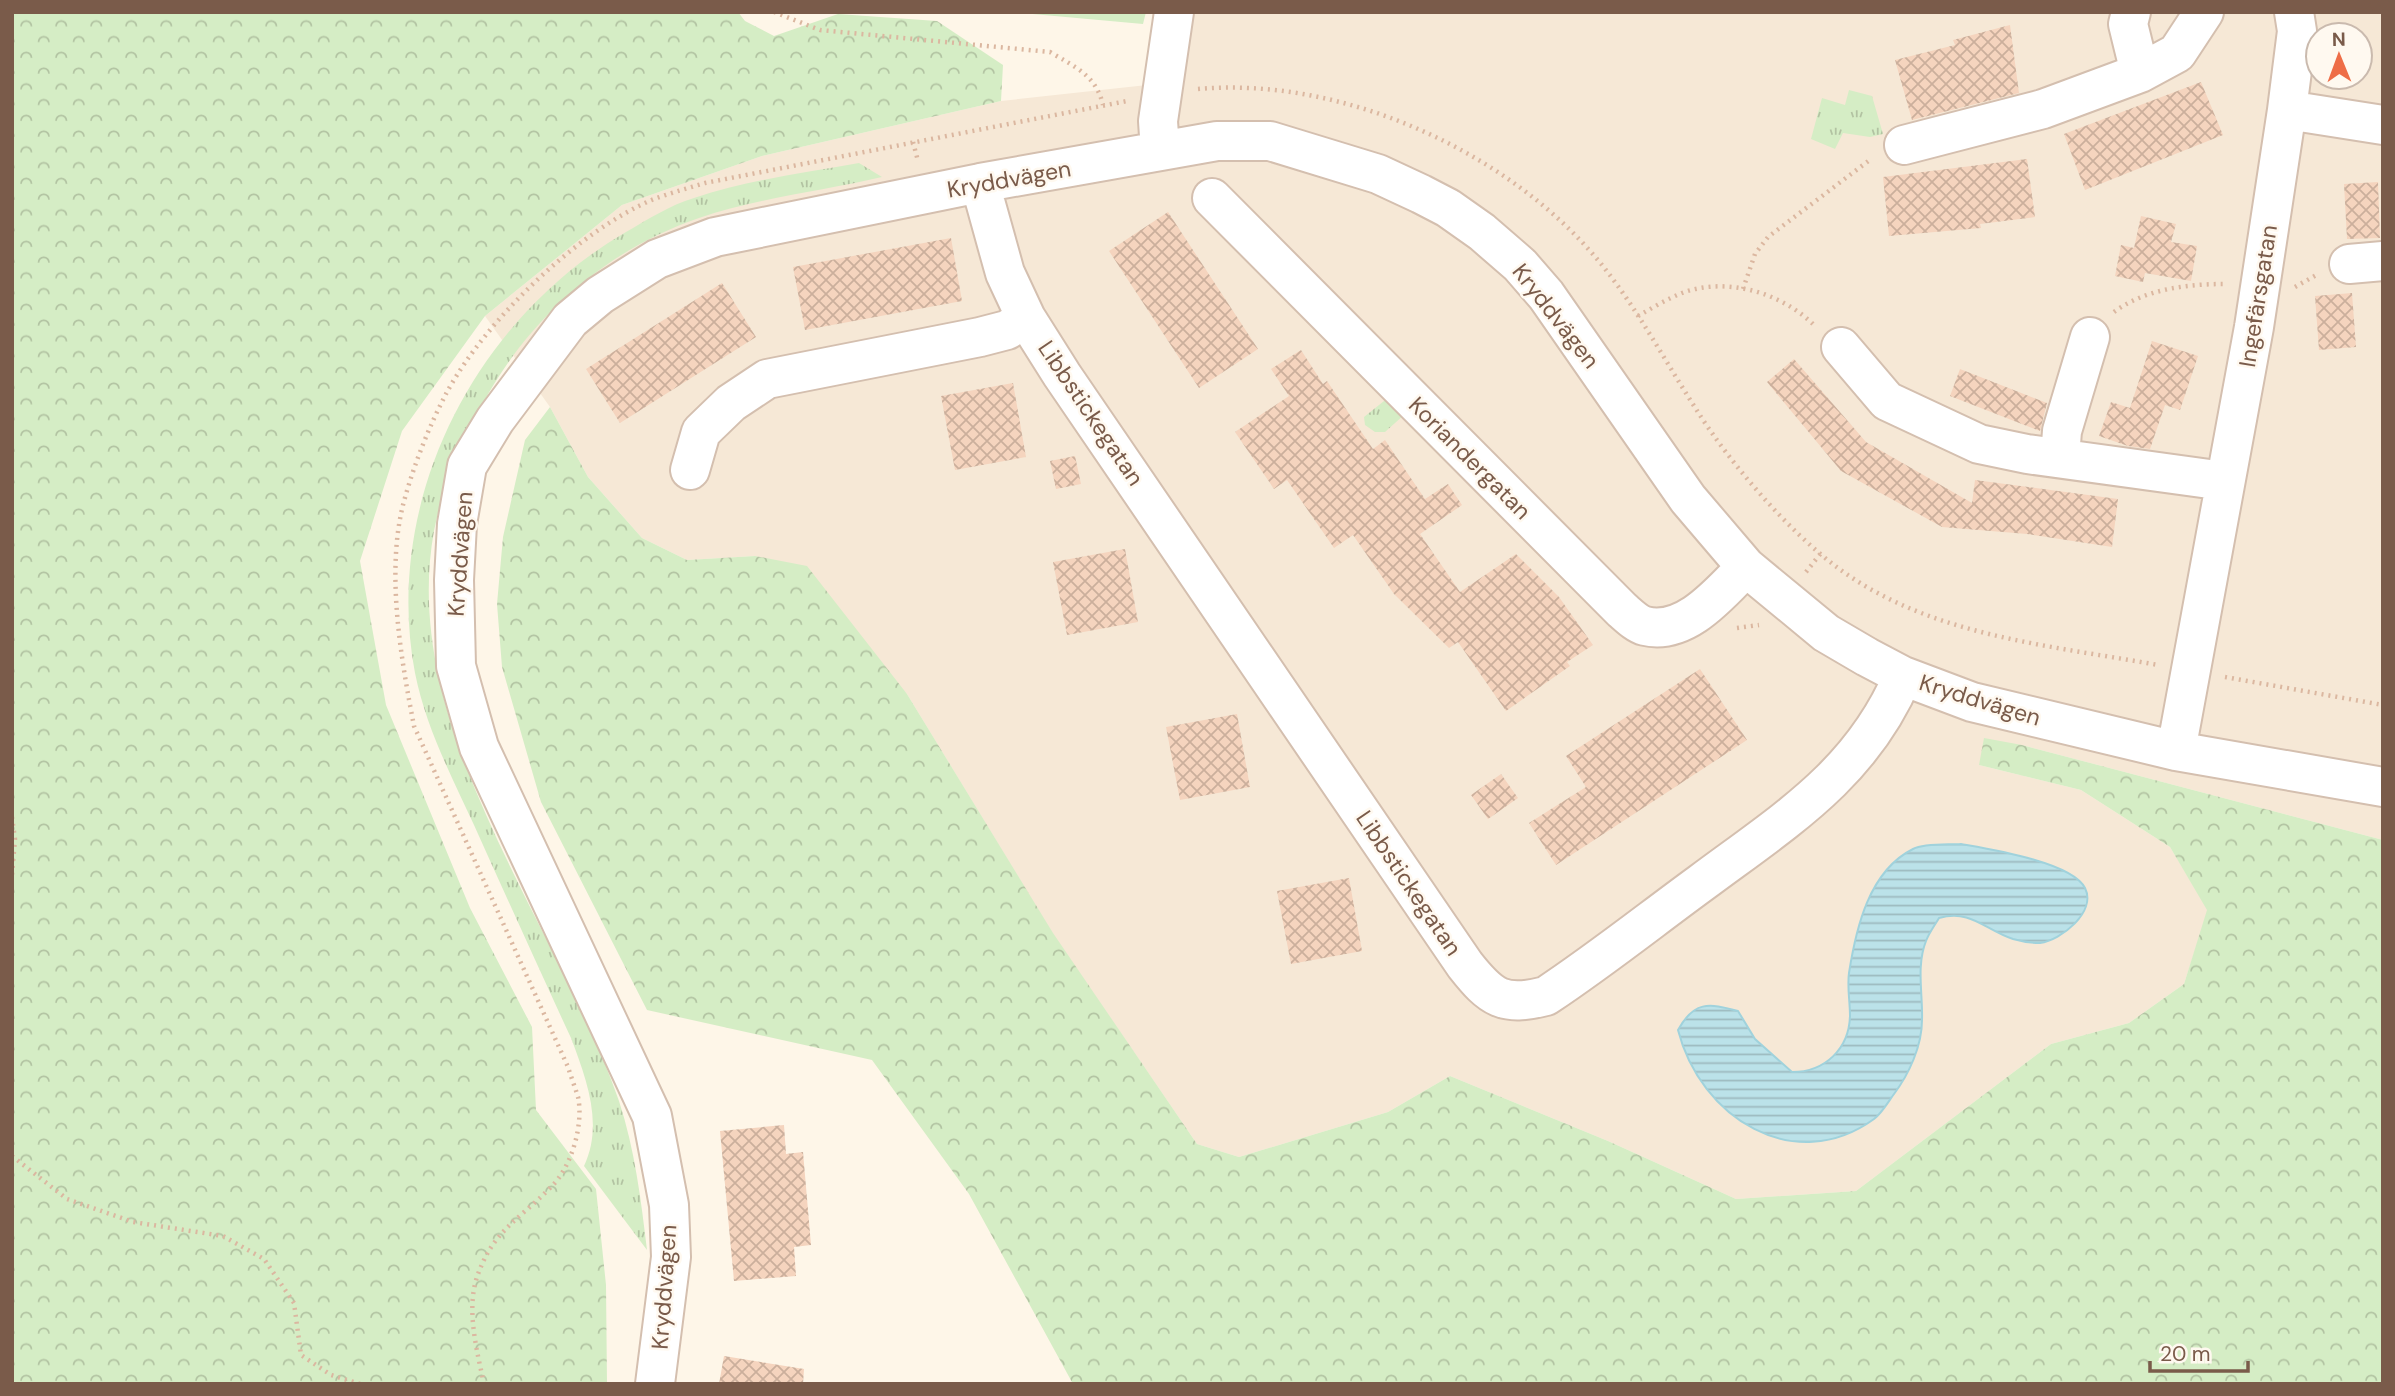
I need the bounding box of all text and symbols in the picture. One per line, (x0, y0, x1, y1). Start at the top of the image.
north arrow (2304, 21, 2374, 91)
text: N (2332, 27, 2346, 52)
street label: Kryddvägen (945, 153, 1073, 205)
street label: Ingefärsgatan (2232, 223, 2284, 369)
street label: Kryddvägen (1506, 257, 1606, 375)
street label: Libbstickegatan (1031, 335, 1151, 491)
street label: Koriandergatan (1402, 390, 1538, 526)
street label: Kryddvägen (441, 491, 479, 617)
street label: Kryddvägen (1916, 667, 2044, 733)
street label: Libbstickegatan (1349, 805, 1469, 961)
street label: Kryddvägen (645, 1224, 683, 1350)
scale bar (2150, 1330, 2248, 1374)
text: 20 m (2160, 1340, 2211, 1368)

